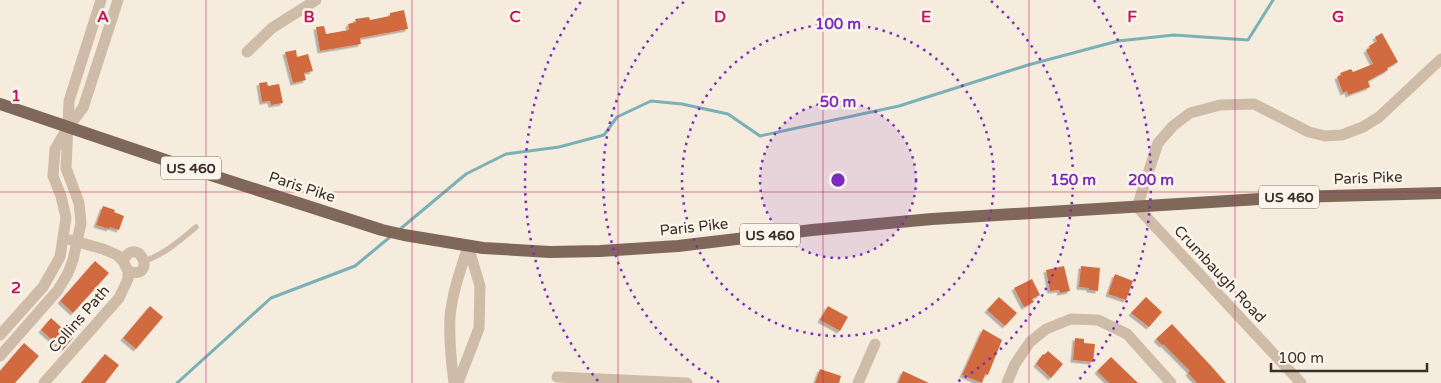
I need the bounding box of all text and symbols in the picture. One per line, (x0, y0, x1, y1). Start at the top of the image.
text: A (97, 7, 109, 27)
text: B (303, 7, 315, 27)
text: C (509, 7, 521, 27)
text: D (714, 7, 726, 27)
text: E (921, 7, 931, 27)
text: F (1127, 7, 1137, 27)
text: G (1332, 7, 1344, 27)
text: 100 m (815, 15, 861, 33)
text: 1 (11, 86, 21, 106)
text: 50 m (820, 93, 856, 111)
road number: US 460 (161, 156, 221, 180)
street label: Paris Pike (266, 168, 338, 206)
street label: Paris Pike (1333, 168, 1403, 188)
centre of rings (829, 171, 847, 189)
text: 150 m (1050, 171, 1096, 189)
text: 200 m (1128, 171, 1174, 189)
road number: US 460 (1259, 186, 1319, 208)
street label: Paris Pike (659, 214, 729, 240)
street label: Crumbaugh Road (1170, 222, 1270, 326)
road number: US 460 (740, 224, 800, 246)
text: 2 (11, 278, 21, 298)
street label: Collins Path (45, 282, 113, 356)
scale bar (1271, 340, 1427, 372)
text: 100 m (1278, 349, 1324, 367)

